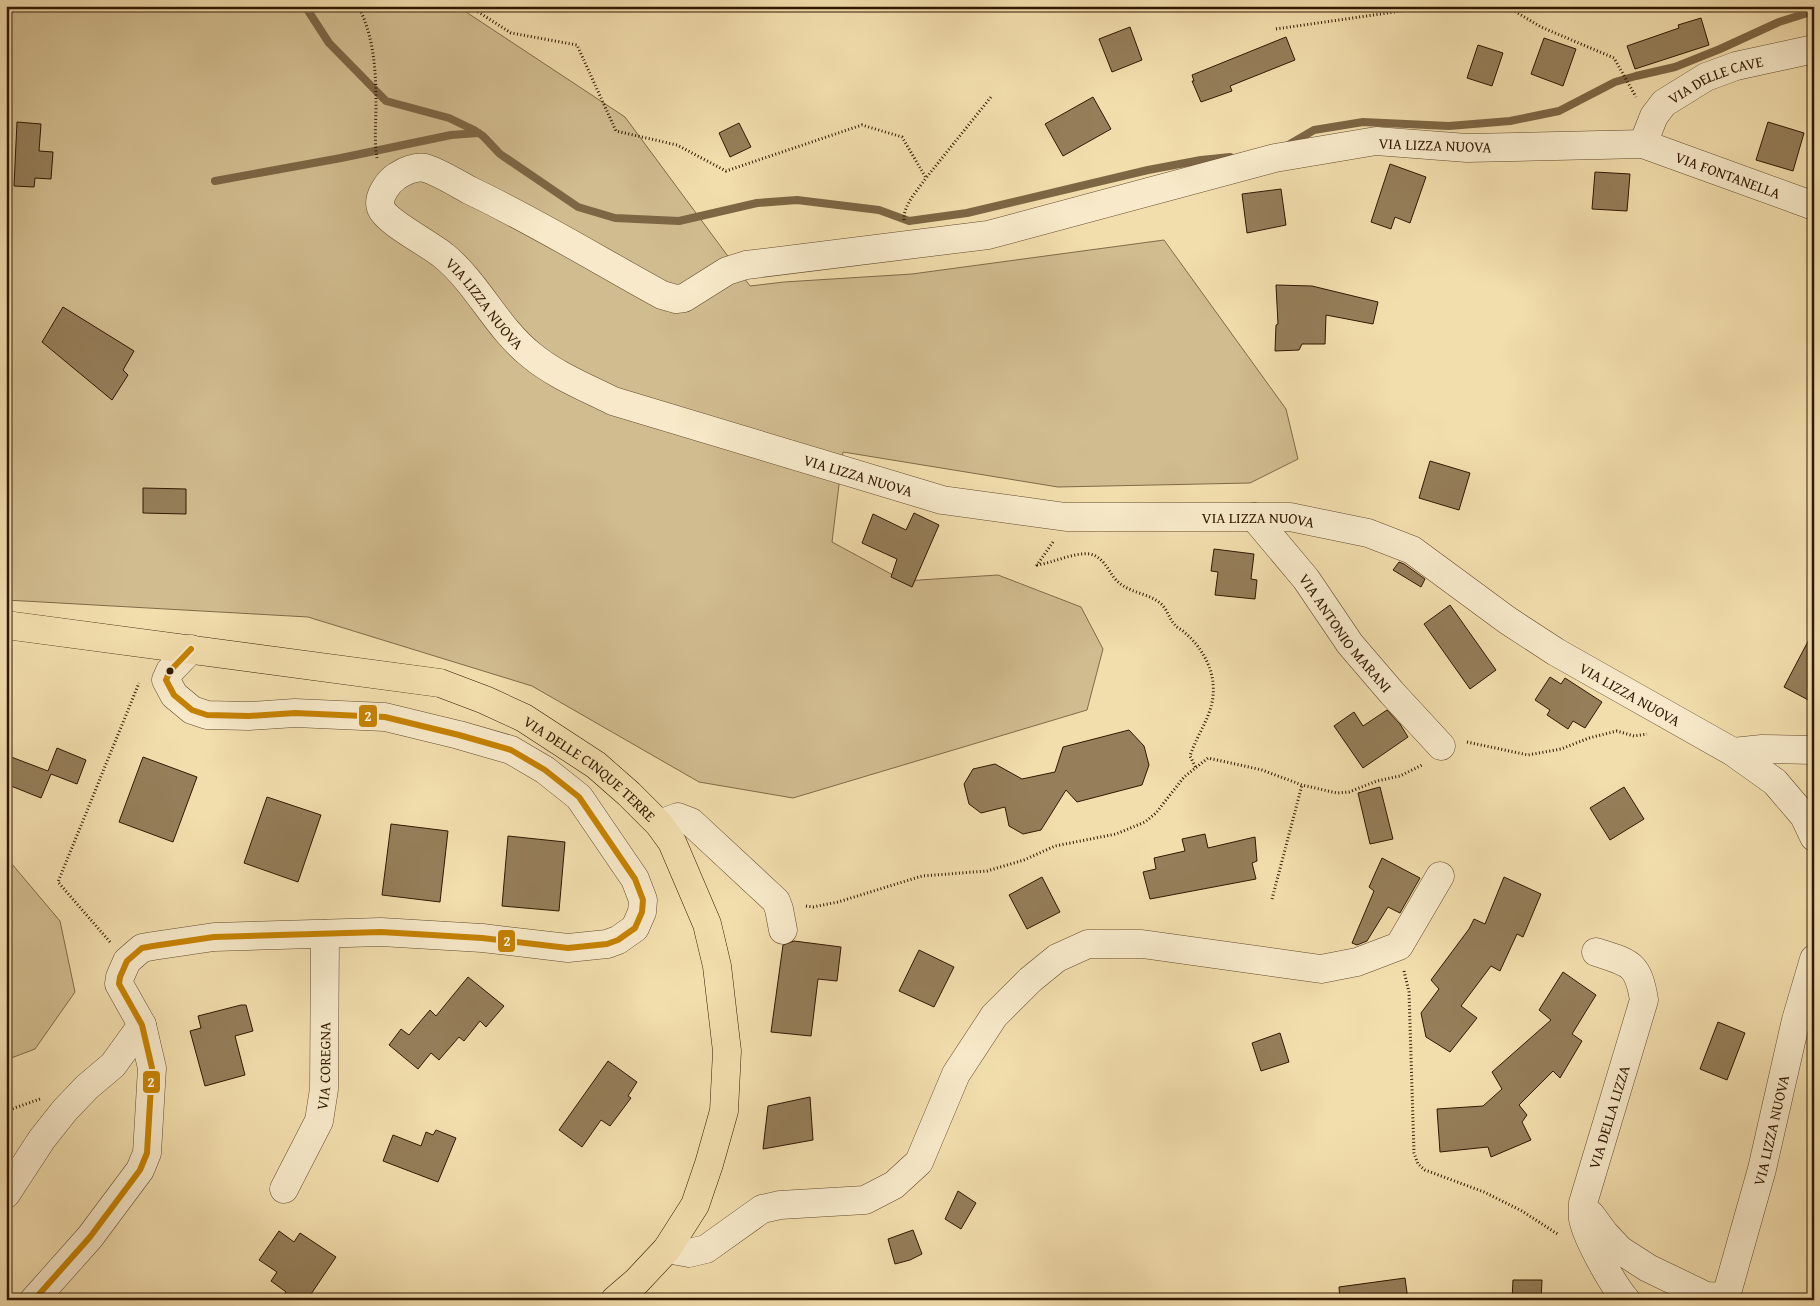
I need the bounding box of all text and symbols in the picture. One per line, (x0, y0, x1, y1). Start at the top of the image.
street label: VIA DELLE CAVE (1664, 50, 1765, 109)
street label: VIA LIZZA NUOVA (1378, 133, 1492, 157)
street label: VIA FONTANELLA (1672, 146, 1784, 204)
street label: VIA LIZZA NUOVA (441, 252, 529, 354)
street label: VIA LIZZA NUOVA (801, 448, 915, 501)
street label: VIA LIZZA NUOVA (1202, 506, 1317, 532)
street label: VIA ANTONIO MARANI (1295, 569, 1397, 697)
street label: VIA LIZZA NUOVA (1576, 657, 1684, 731)
unlabelled marker (165, 666, 175, 676)
line badge: 2 (358, 704, 378, 728)
text: 2 (364, 706, 372, 726)
street label: VIA DELLE CINQUE TERRE (520, 710, 661, 826)
line badge: 2 (497, 929, 516, 953)
text: 2 (503, 931, 511, 951)
street label: VIA COREGNA (310, 1022, 335, 1111)
street label: VIA DELLA LIZZA (1583, 1063, 1635, 1171)
line badge: 2 (142, 1070, 161, 1094)
text: 2 (147, 1072, 155, 1092)
street label: VIA LIZZA NUOVA (1747, 1073, 1794, 1188)

